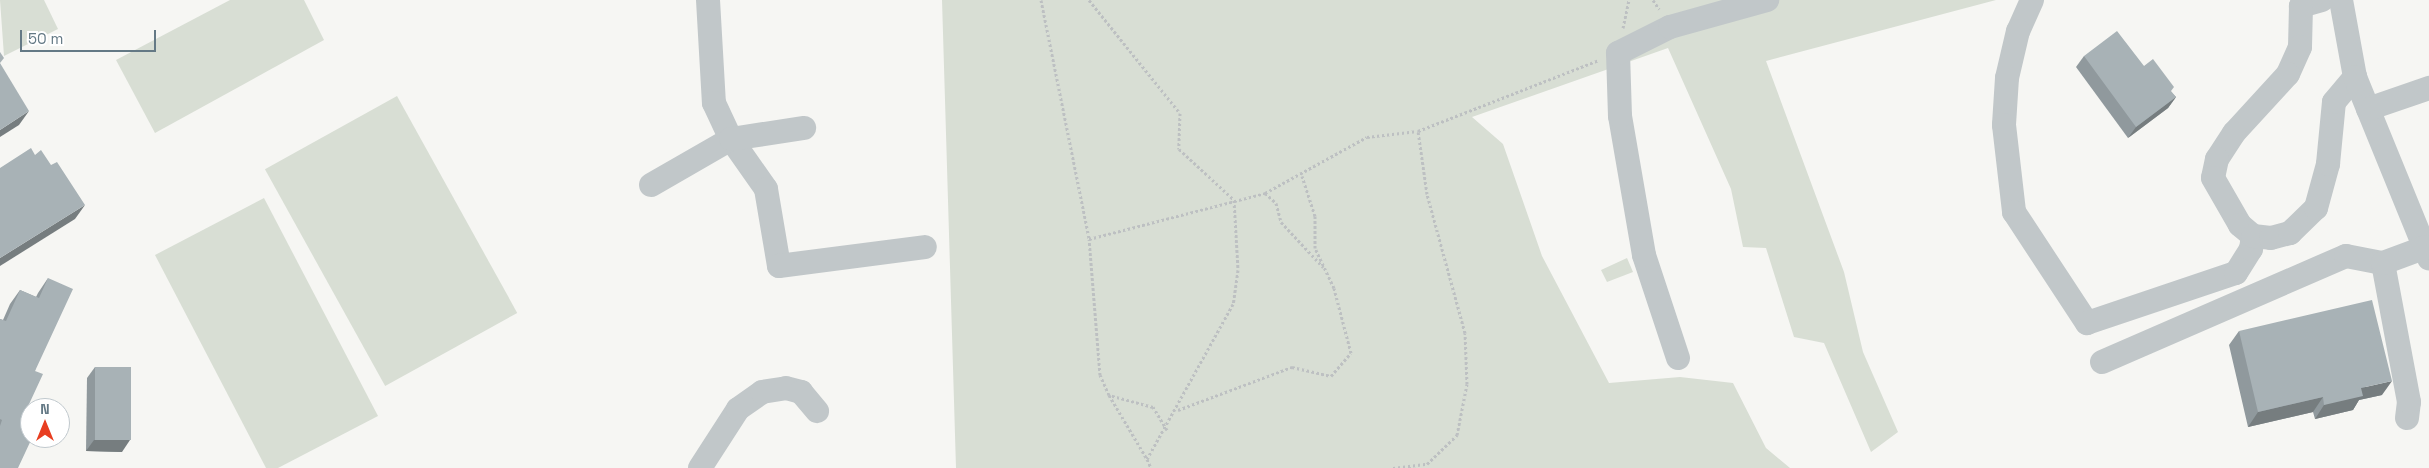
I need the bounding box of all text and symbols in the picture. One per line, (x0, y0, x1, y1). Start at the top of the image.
scale bar (22, 20, 159, 52)
text: 50 m (28, 29, 63, 48)
north arrow (20, 398, 70, 448)
text: N (40, 400, 50, 418)

